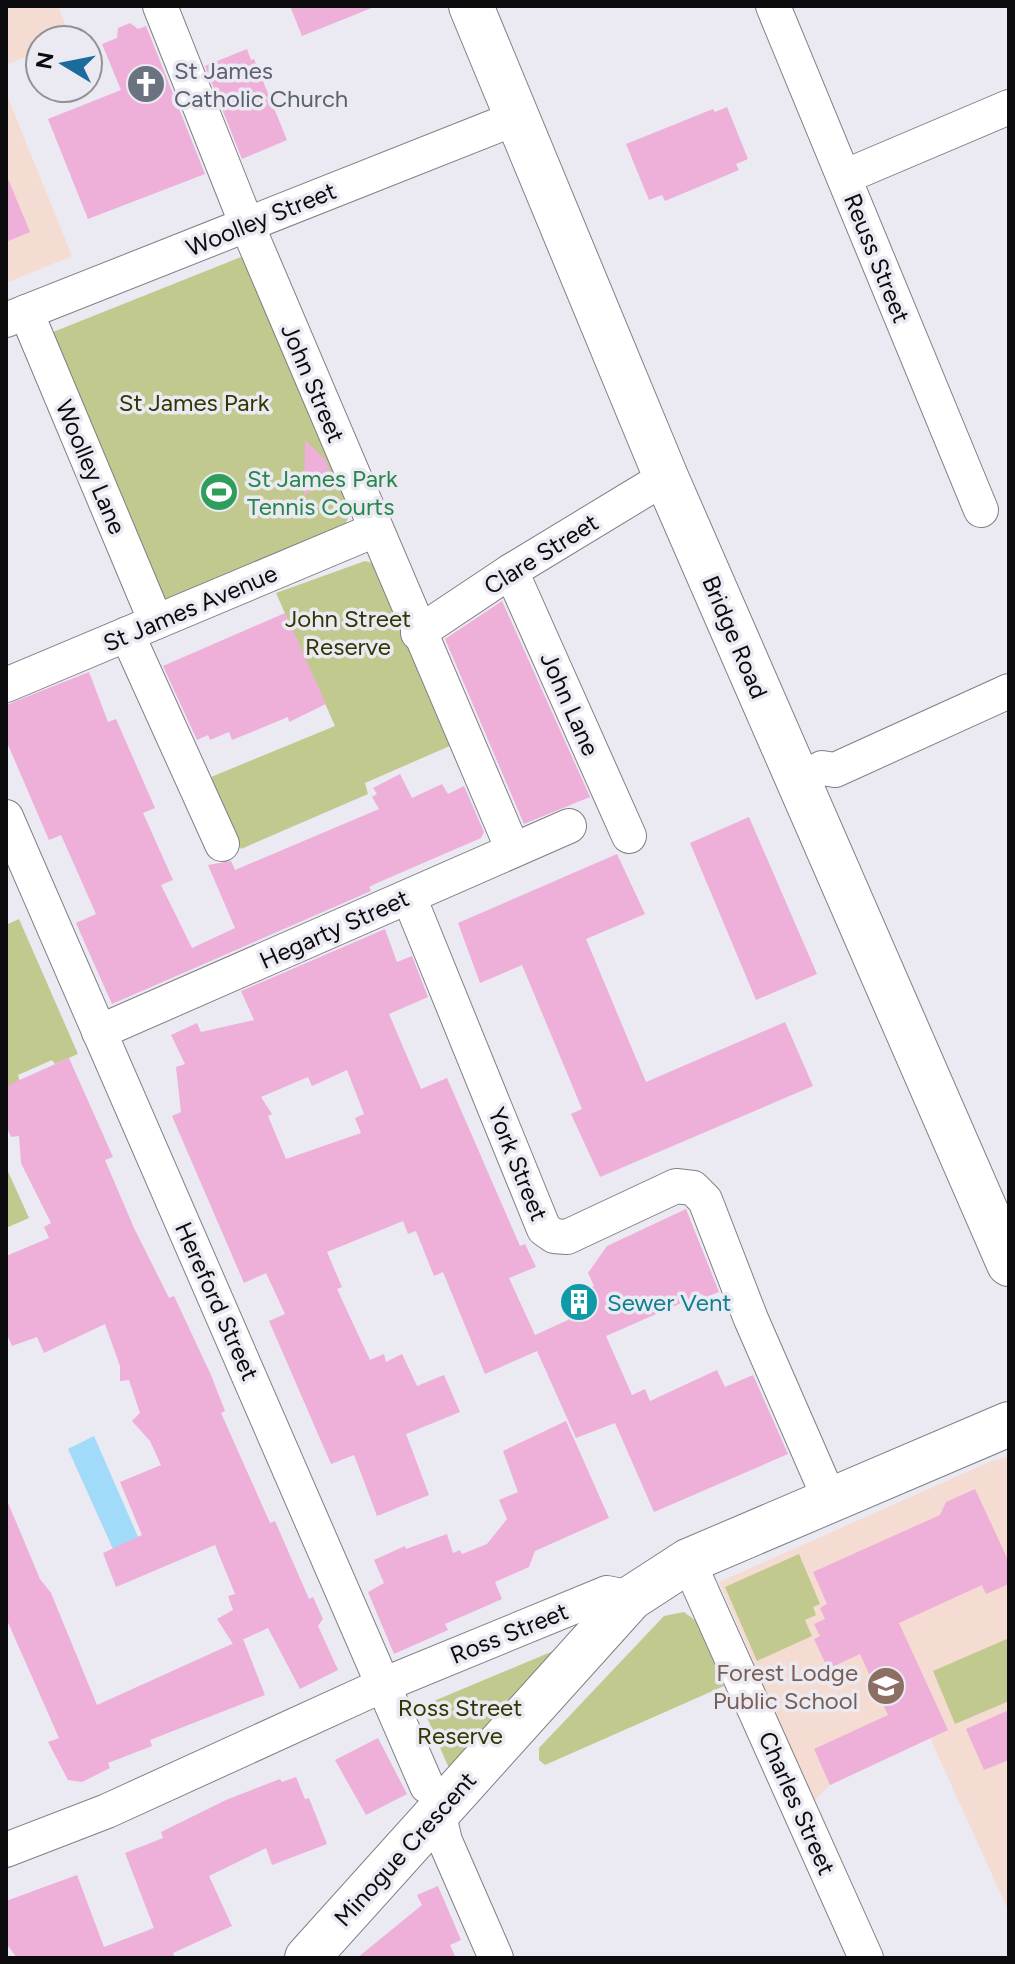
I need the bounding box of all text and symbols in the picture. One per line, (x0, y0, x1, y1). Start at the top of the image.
north arrow (24, 24, 104, 104)
text: N (30, 50, 60, 71)
place label: St James Catholic Church (174, 56, 348, 113)
church icon: St James Catholic Church (125, 63, 167, 105)
street label: Woolley Street (182, 176, 340, 262)
street label: Reuss Street (838, 189, 916, 327)
street label: John Street (275, 319, 351, 447)
park label: St James Park (119, 388, 270, 417)
street label: Woolley Lane (50, 396, 132, 538)
place label: St James Park Tennis Courts (247, 464, 398, 521)
sports icon: St James Park Tennis Courts (198, 471, 240, 513)
street label: Clare Street (479, 507, 603, 601)
street label: St James Avenue (99, 558, 281, 658)
street label: Bridge Road (696, 571, 774, 703)
park label: John Street Reserve (285, 604, 411, 661)
street label: John Lane (534, 648, 606, 760)
street label: Hegarty Street (255, 883, 413, 975)
street label: York Street (482, 1103, 554, 1225)
street label: Hereford Street (169, 1217, 265, 1385)
building icon: Sewer Vent (558, 1281, 600, 1323)
place label: Sewer Vent (607, 1288, 731, 1317)
street label: Ross Street (446, 1596, 572, 1670)
place label: Forest Lodge Public School (713, 1658, 858, 1715)
school or university icon: Forest Lodge Public School (865, 1665, 907, 1707)
park label: Ross Street Reserve (398, 1693, 522, 1750)
street label: Charles Street (752, 1727, 842, 1879)
street label: Minogue Crescent (328, 1766, 482, 1932)

